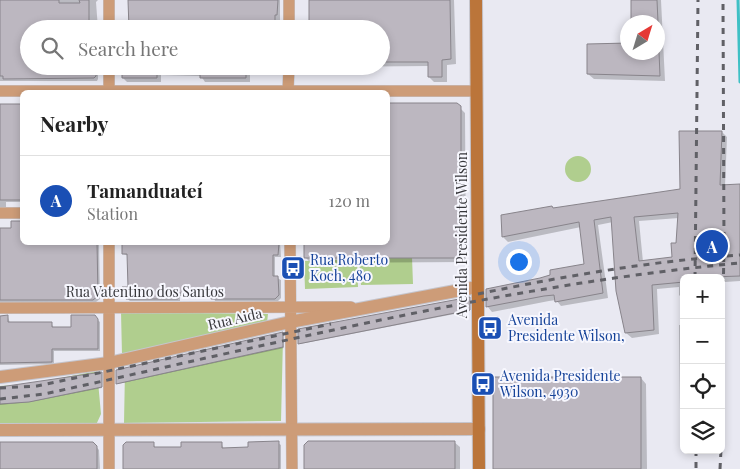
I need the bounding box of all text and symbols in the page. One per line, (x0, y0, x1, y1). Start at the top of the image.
north arrow (620, 15, 665, 60)
search box (20, 20, 390, 75)
icon: search (38, 34, 66, 62)
text: Search here (78, 35, 178, 61)
text: Nearby (40, 109, 109, 137)
street label: Avenida Presidente Wilson (452, 151, 471, 319)
text: Tamanduateí (87, 177, 203, 203)
text: A (51, 190, 61, 211)
text: 120 m (329, 190, 370, 211)
text: Station (87, 203, 138, 224)
pin: A (696, 227, 728, 265)
your location (506, 249, 532, 275)
place label: Rua Roberto Koch, 480 (310, 250, 388, 285)
bus stop icon: Rua Roberto Koch, 480 (280, 255, 306, 281)
map controls (680, 274, 725, 454)
button: + (680, 274, 725, 319)
street label: Rua Vatentino dos Santos (66, 282, 224, 301)
street label: Rua Aida (206, 303, 264, 334)
place label: Avenida Presidente Wilson, (507, 310, 625, 345)
bus stop icon: Avenida Presidente Wilson, (477, 315, 503, 341)
button: − (680, 319, 725, 364)
button: locate (680, 364, 725, 409)
place label: Avenida Presidente Wilson, 4930 (499, 366, 621, 401)
bus stop icon: Avenida Presidente Wilson, 4930 (470, 371, 496, 397)
button: layers (680, 409, 725, 454)

